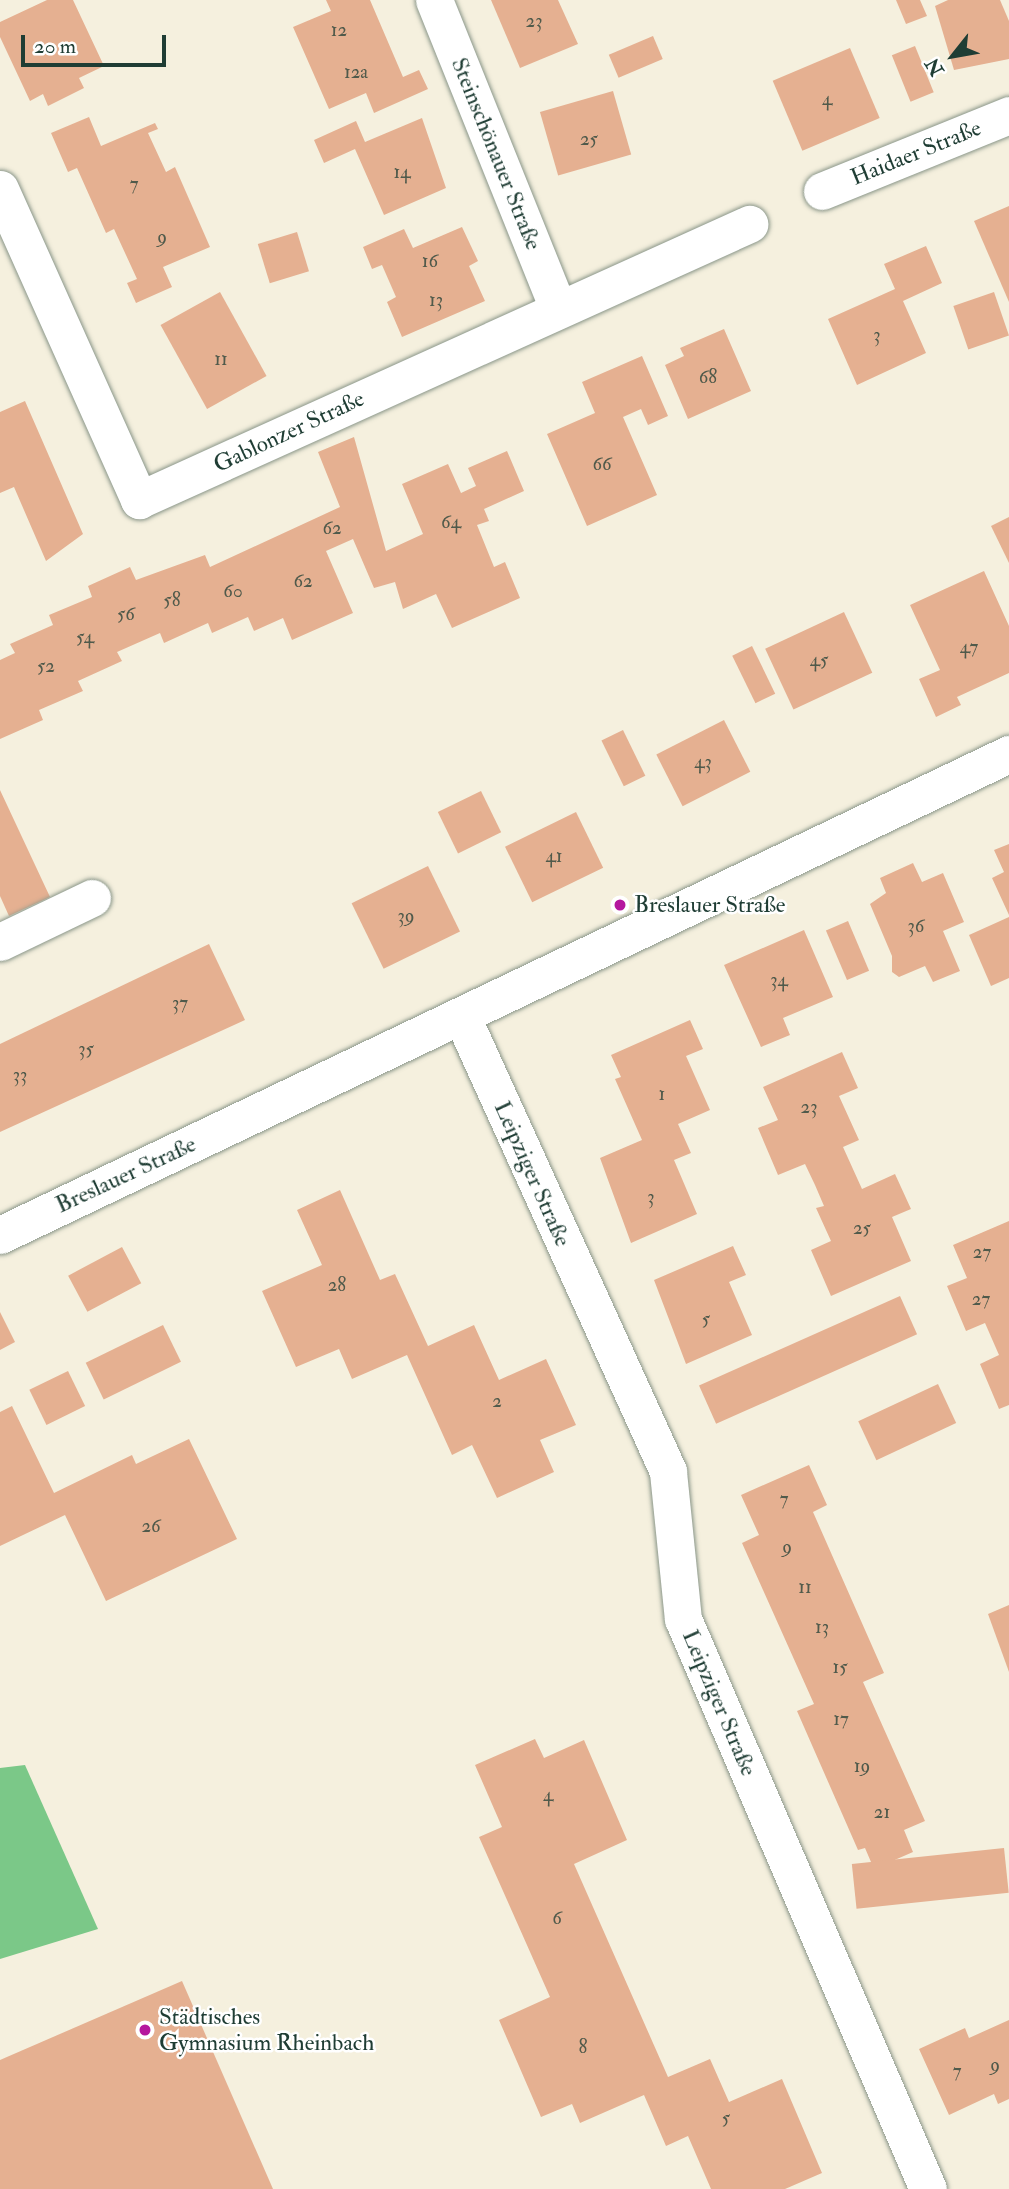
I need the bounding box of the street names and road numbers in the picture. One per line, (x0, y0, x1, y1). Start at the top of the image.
street label: Steinschönauer Straße (445, 54, 547, 254)
street label: Haidaer Straße (847, 114, 985, 192)
street label: Gablonzer Straße (209, 385, 369, 479)
street label: Leipziger Straße (488, 1097, 576, 1251)
street label: Breslauer Straße (52, 1130, 200, 1220)
street label: Leipziger Straße (676, 1626, 762, 1780)

